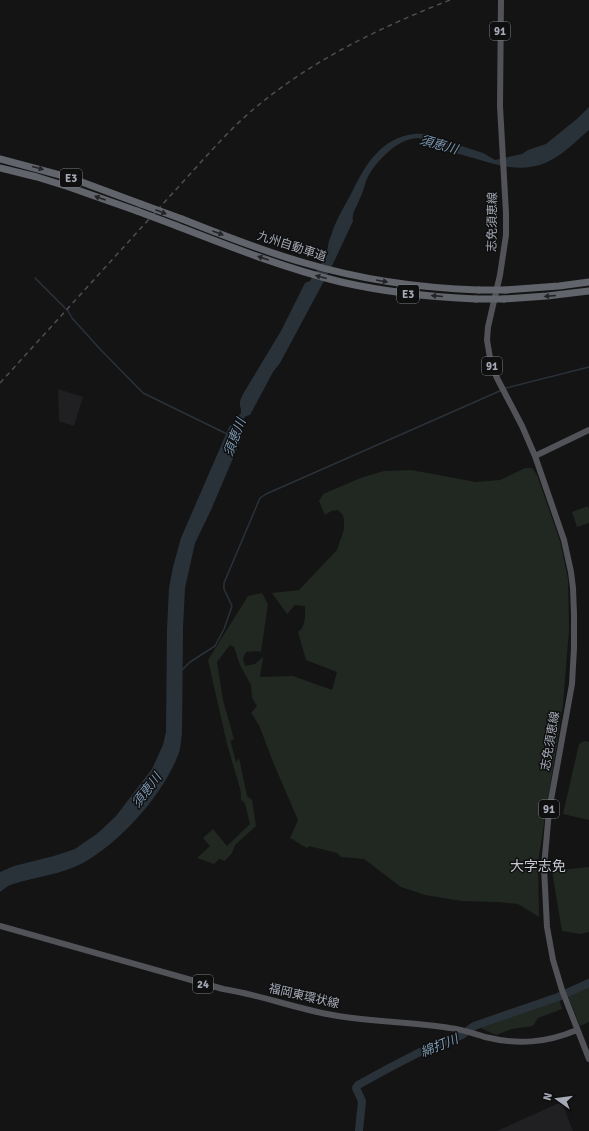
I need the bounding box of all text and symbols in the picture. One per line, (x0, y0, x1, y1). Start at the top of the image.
road number: 91 (490, 22, 510, 40)
water label: 須恵川 (418, 132, 462, 159)
one-way arrow (31, 166, 44, 172)
road number: E3 (60, 169, 82, 187)
street label: 志免須恵線 (484, 192, 501, 252)
one-way arrow (94, 195, 106, 201)
one-way arrow (156, 209, 168, 215)
street label: 九州自動車道 (255, 228, 328, 265)
one-way arrow (213, 230, 225, 236)
one-way arrow (257, 255, 269, 261)
one-way arrow (314, 274, 326, 280)
one-way arrow (376, 278, 388, 284)
road number: E3 (397, 285, 419, 303)
one-way arrow (431, 293, 443, 300)
one-way arrow (544, 293, 556, 299)
road number: 91 (482, 357, 502, 375)
water label: 須恵川 (220, 414, 250, 458)
street label: 志免須恵線 (538, 710, 563, 772)
water label: 須恵川 (129, 769, 166, 811)
road number: 91 (539, 800, 559, 818)
district label: 大字志免 (510, 858, 566, 875)
road number: 24 (193, 975, 213, 993)
street label: 福岡東環状線 (267, 981, 341, 1012)
water label: 綿打川 (418, 1030, 462, 1061)
north arrow (537, 1079, 577, 1119)
text: N (541, 1091, 555, 1102)

